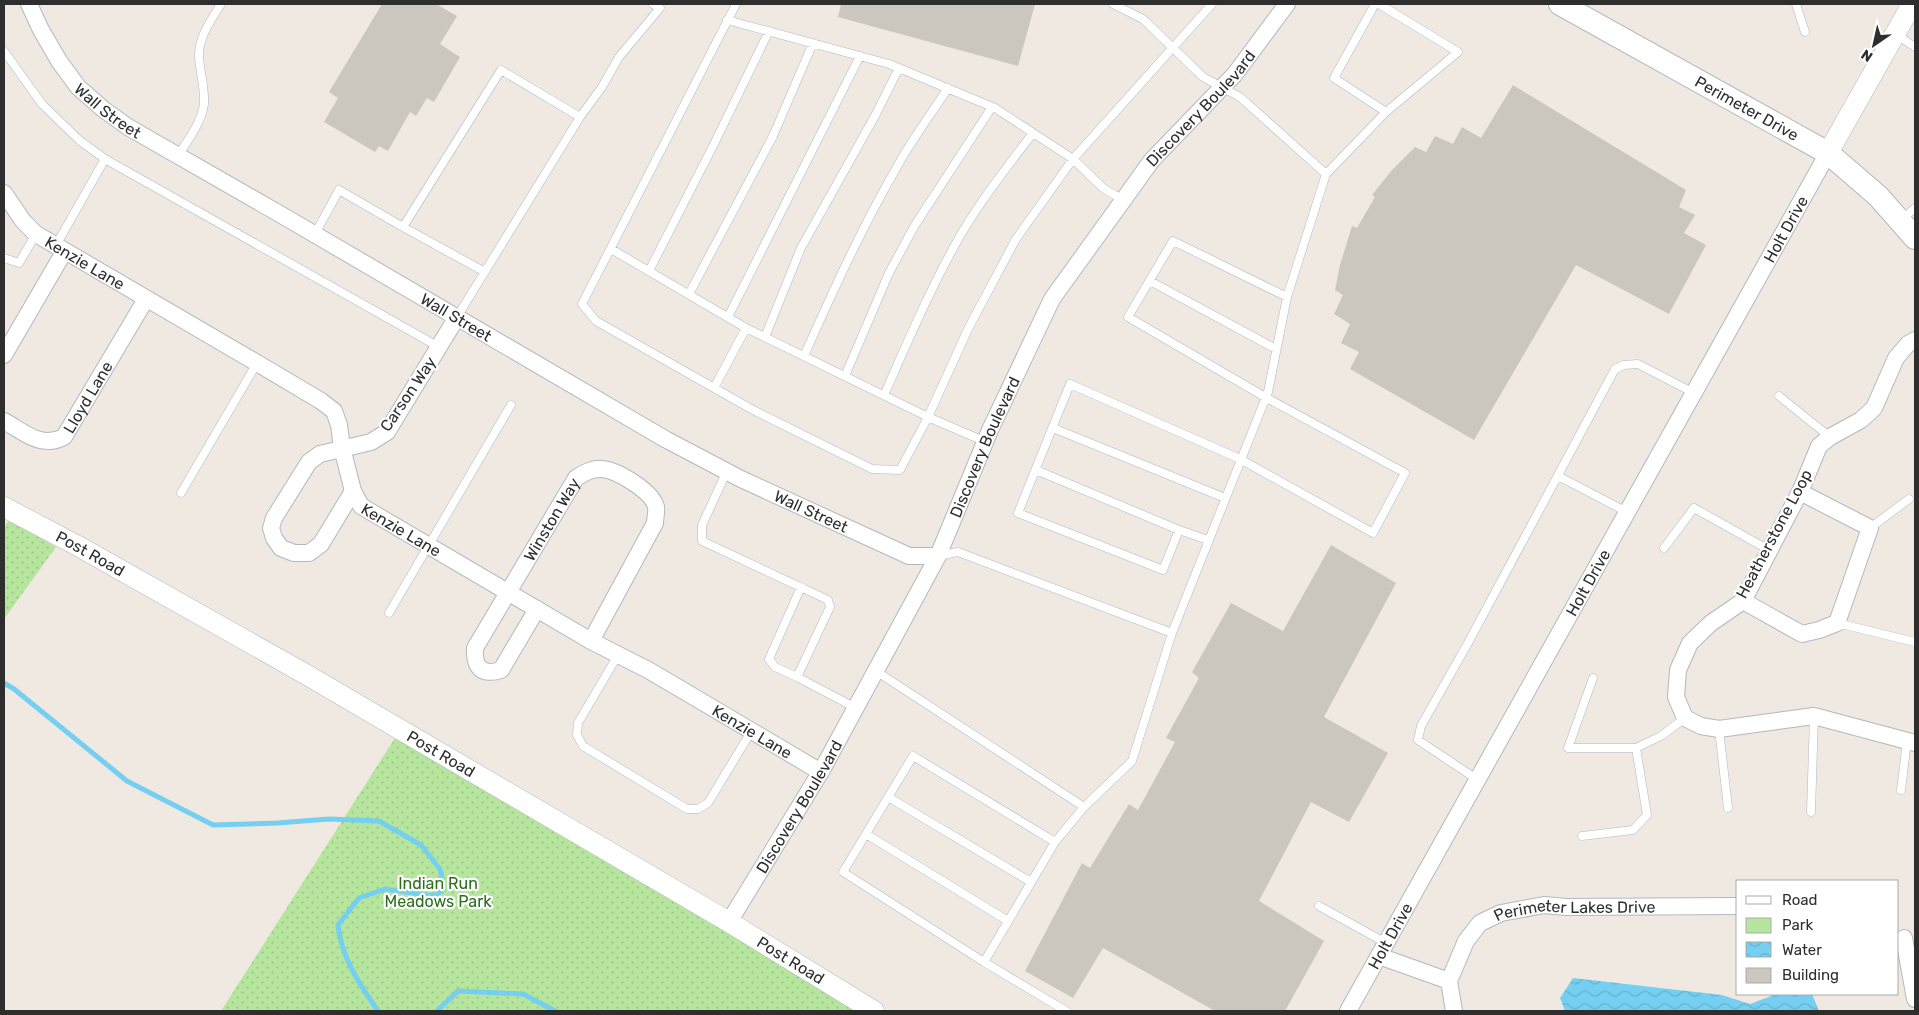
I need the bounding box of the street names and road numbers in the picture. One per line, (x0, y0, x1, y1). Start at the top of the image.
street label: Discovery Boulevard (1142, 46, 1259, 170)
street label: Perimeter Drive (1692, 72, 1802, 144)
street label: Wall Street (71, 79, 145, 142)
street label: Holt Drive (1759, 192, 1812, 266)
street label: Kenzie Lane (42, 232, 128, 293)
street label: Wall Street (417, 289, 495, 345)
street label: Carson Way (376, 353, 440, 435)
street label: Lloyd Lane (59, 358, 116, 436)
street label: Discovery Boulevard (945, 374, 1023, 520)
street label: Heatherstone Loop (1732, 466, 1816, 602)
street label: Winston Way (519, 474, 584, 564)
street label: Wall Street (771, 486, 851, 536)
street label: Kenzie Lane (358, 499, 445, 560)
street label: Post Road (53, 527, 128, 580)
street label: Holt Drive (1562, 546, 1614, 619)
street label: Kenzie Lane (709, 700, 796, 762)
street label: Post Road (404, 726, 479, 781)
street label: Discovery Boulevard (752, 737, 846, 876)
street label: Perimeter Lakes Drive (1490, 895, 1656, 925)
street label: Holt Drive (1364, 899, 1416, 973)
street label: Post Road (754, 932, 828, 988)

